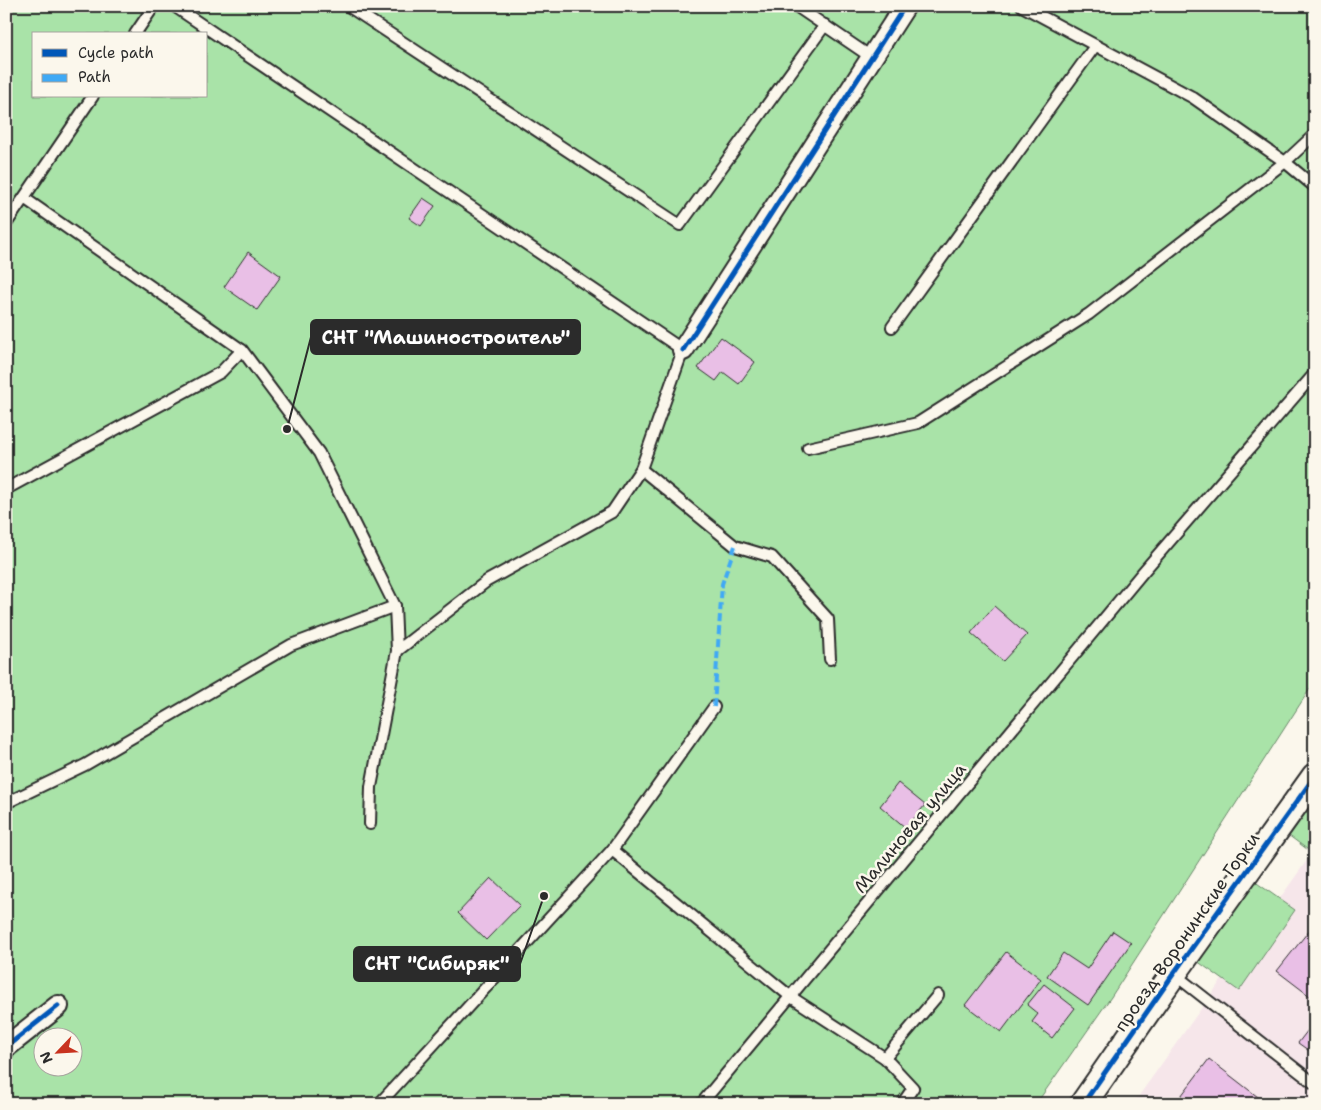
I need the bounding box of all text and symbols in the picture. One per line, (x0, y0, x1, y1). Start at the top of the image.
legend (32, 32, 208, 98)
text: Cycle path (78, 43, 154, 63)
text: Path (78, 67, 111, 87)
callout: СНТ "Машиностроитель" (311, 320, 580, 354)
text: СНТ "Машиностроитель" (321, 325, 571, 350)
street label: Малиновая улица (848, 758, 972, 898)
street label: проезд Воронинские Горки (1109, 827, 1265, 1036)
callout: СНТ "Сибиряк" (354, 947, 520, 981)
text: СНТ "Сибиряк" (364, 951, 510, 976)
north arrow (32, 1028, 82, 1078)
text: N (36, 1049, 57, 1066)

